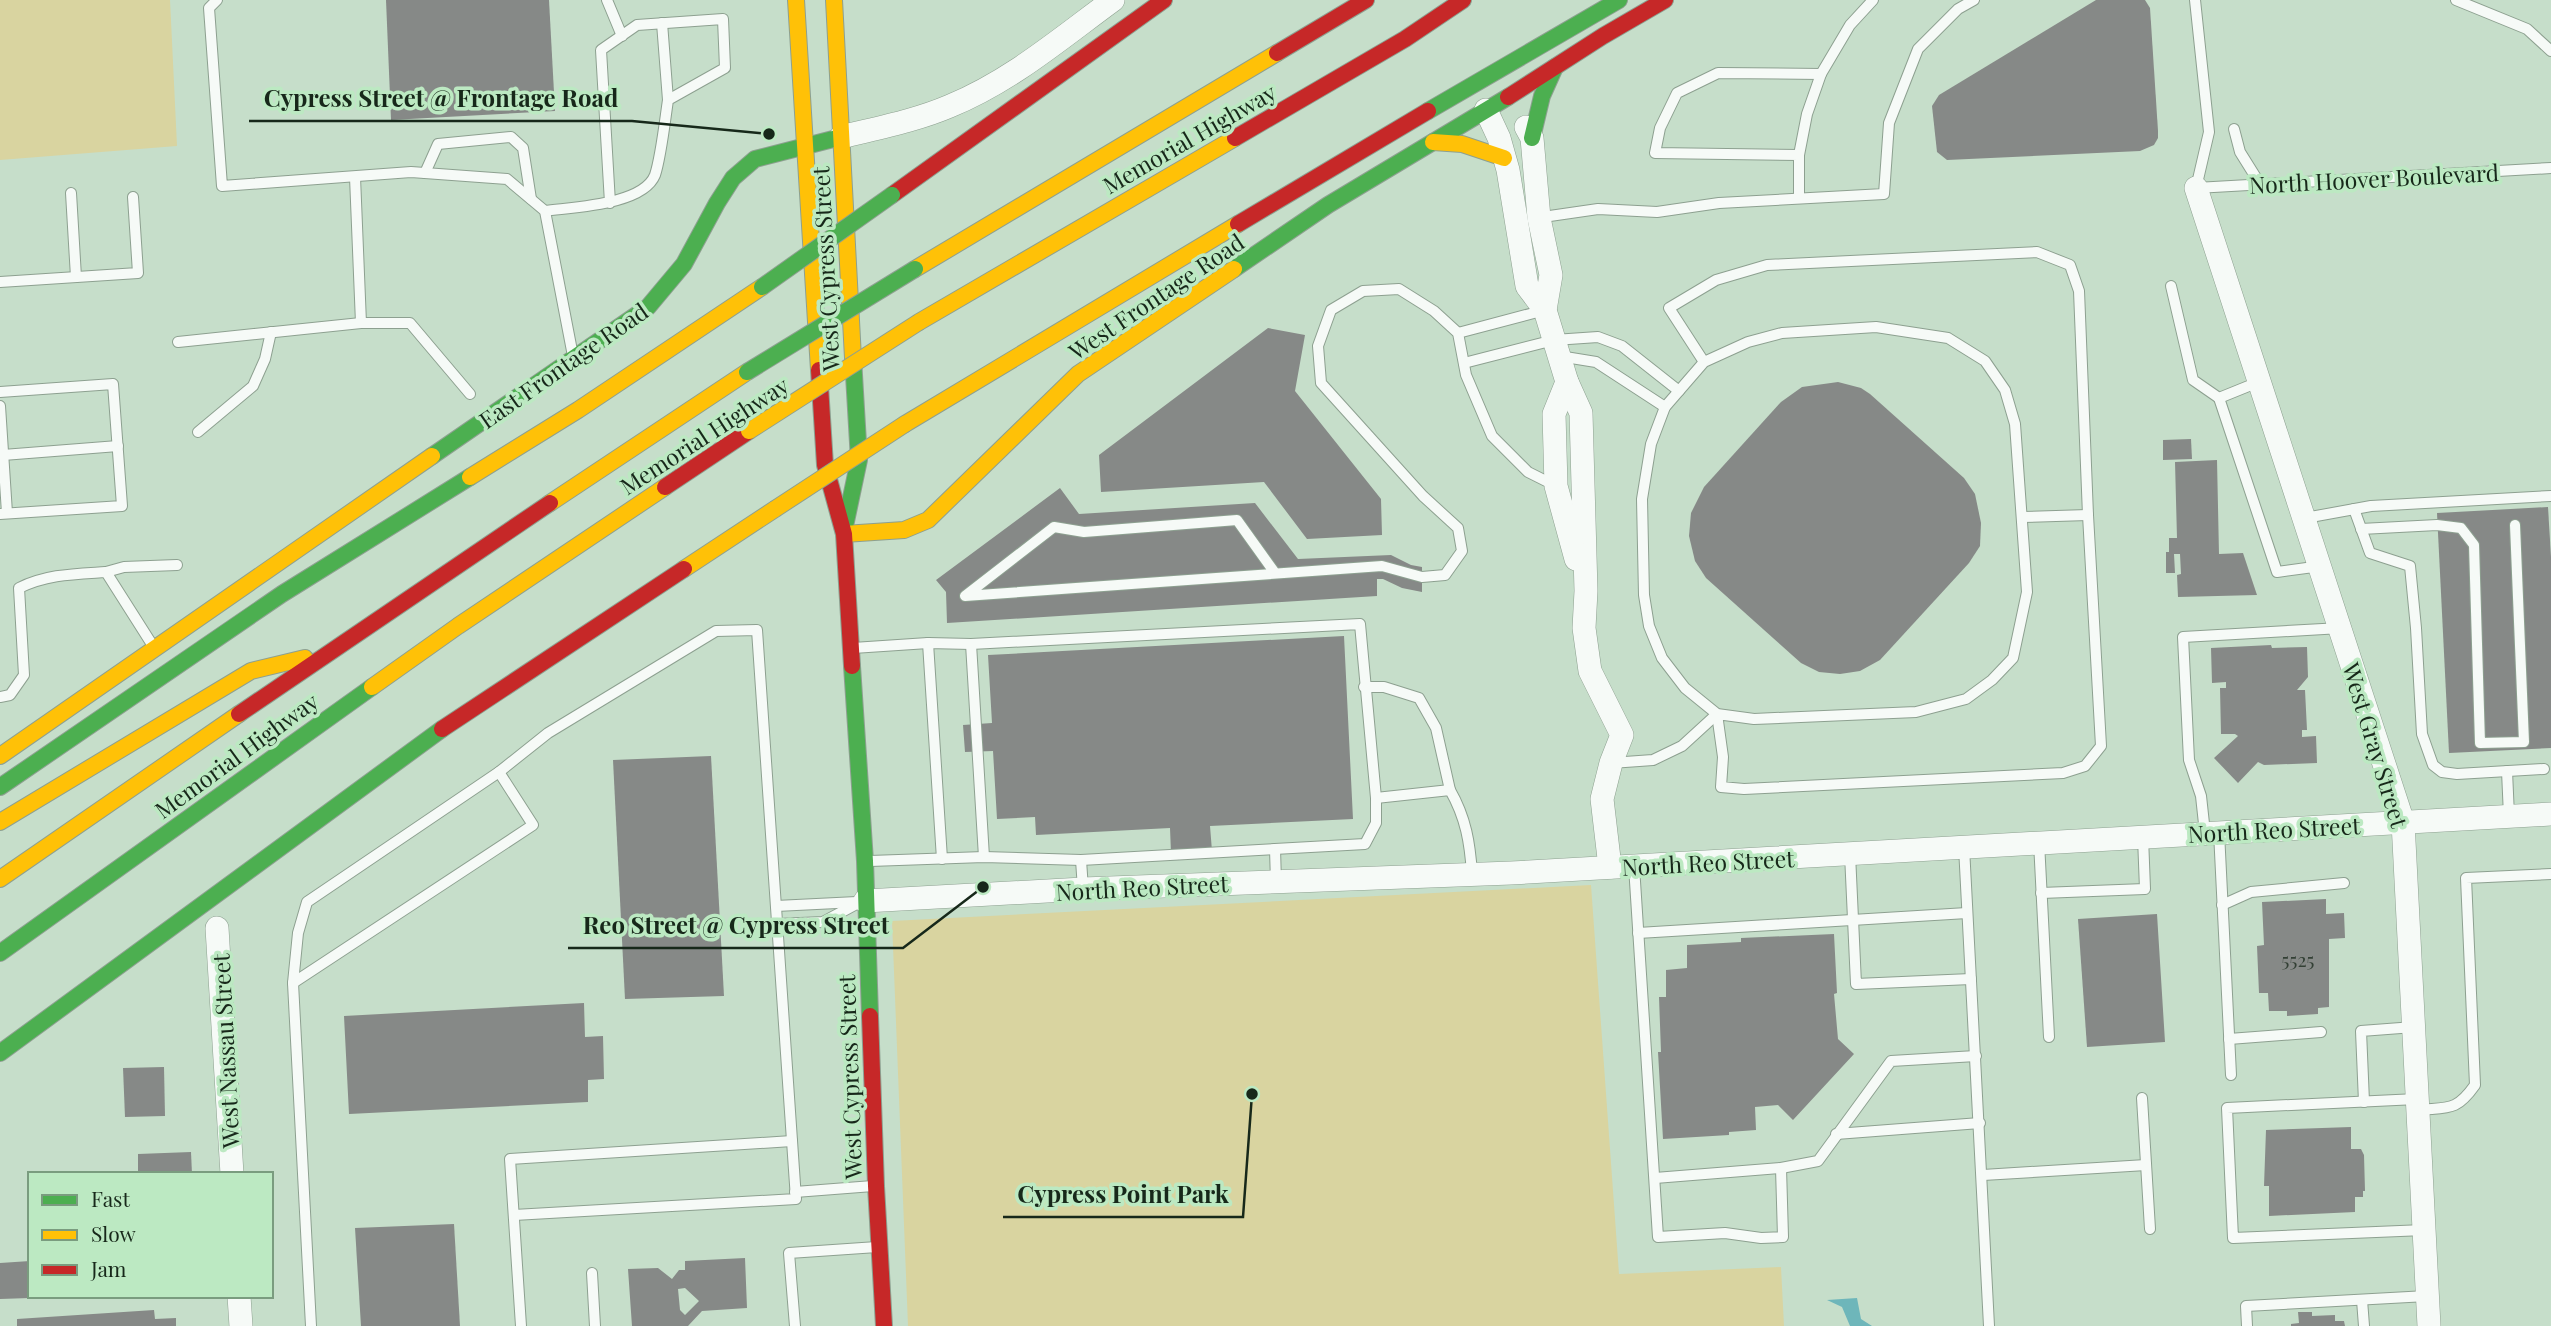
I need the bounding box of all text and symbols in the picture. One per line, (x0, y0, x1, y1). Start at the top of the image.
callout: Cypress Street @ Frontage Road (249, 76, 632, 121)
street label: Memorial Highway (1097, 76, 1282, 200)
text: Cypress Street @ Frontage Road (264, 81, 618, 113)
street label: North Hoover Boulevard (2248, 156, 2500, 200)
street label: West Cypress Street (804, 165, 846, 373)
street label: West Frontage Road (1062, 226, 1250, 367)
street label: East Frontage Road (472, 295, 654, 435)
street label: Memorial Highway (614, 369, 795, 501)
street label: West Gray Street (2336, 658, 2416, 832)
street label: Memorial Highway (148, 685, 324, 825)
street label: North Reo Street (2187, 809, 2362, 849)
street label: North Reo Street (1621, 842, 1796, 882)
street label: North Reo Street (1055, 867, 1230, 907)
callout: Reo Street @ Cypress Street (568, 903, 903, 948)
text: Reo Street @ Cypress Street (583, 908, 890, 940)
house number: 5525 (2282, 946, 2314, 972)
street label: West Nassau Street (204, 952, 246, 1150)
street label: West Cypress Street (830, 973, 868, 1181)
legend (28, 1172, 273, 1298)
callout: Cypress Point Park (1003, 1172, 1243, 1217)
text: Cypress Point Park (1017, 1177, 1230, 1209)
text: Fast (91, 1184, 130, 1212)
text: Slow (91, 1219, 136, 1247)
text: Jam (90, 1254, 127, 1282)

